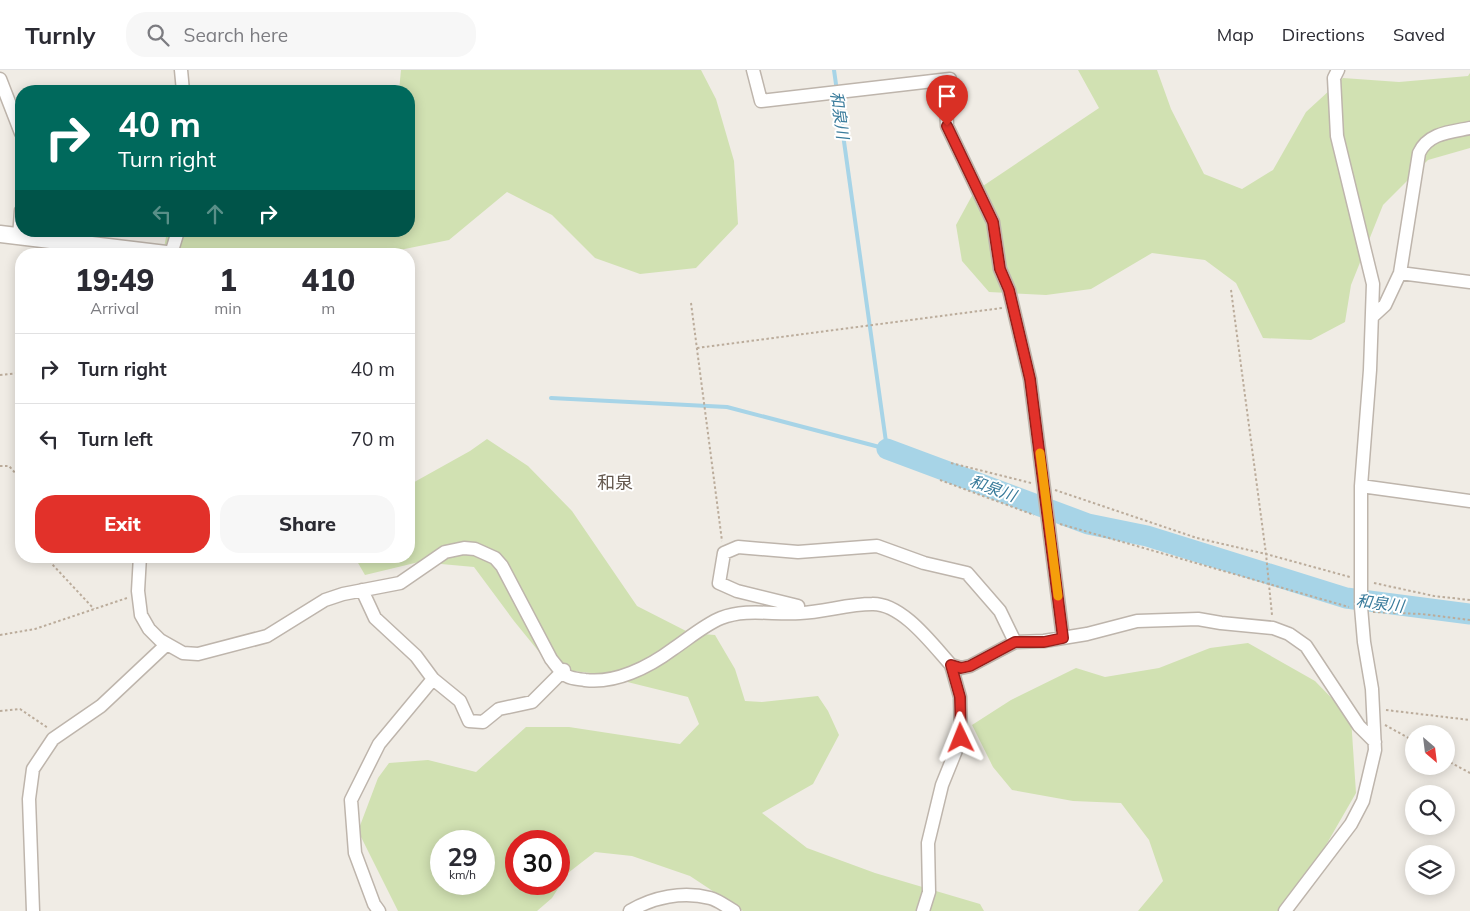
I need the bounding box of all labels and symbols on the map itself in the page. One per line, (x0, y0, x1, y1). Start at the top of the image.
pin (926, 75, 968, 126)
water label: 和泉川 (827, 90, 854, 142)
water label: 和泉川 (967, 470, 1021, 506)
district label: 和泉 (597, 471, 633, 494)
water label: 和泉川 (1355, 590, 1407, 616)
position arrow (934, 711, 986, 763)
north arrow (1405, 725, 1455, 775)
speed limit sign: 30 (505, 830, 570, 895)

